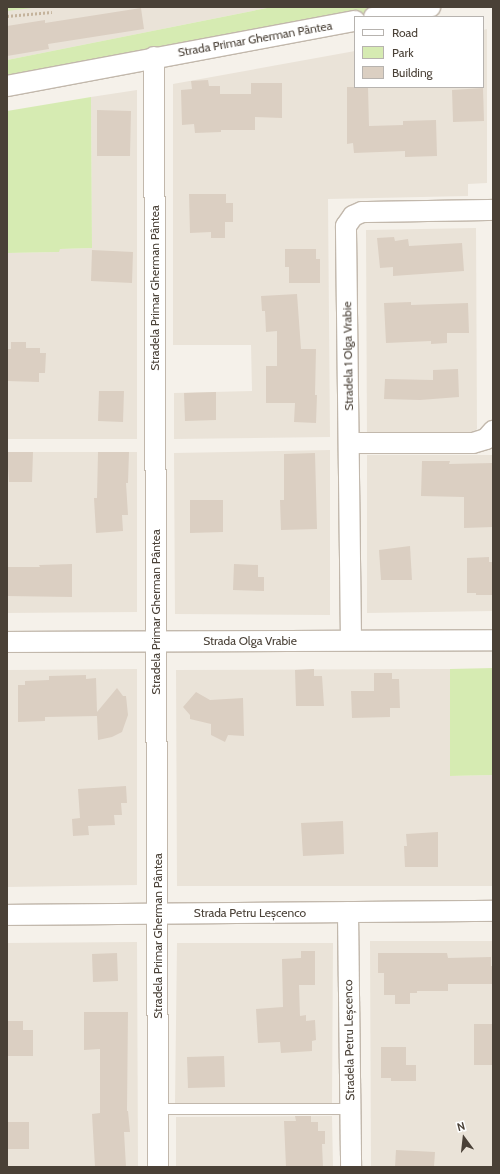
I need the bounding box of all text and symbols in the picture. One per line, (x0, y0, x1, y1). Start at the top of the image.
legend (354, 16, 484, 88)
street label: Strada Primar Gherman Pântea (177, 18, 333, 60)
text: Road (392, 25, 418, 40)
text: Park (392, 45, 414, 60)
text: Building (392, 65, 433, 80)
street label: Stradela Primar Gherman Pântea (148, 205, 162, 371)
street label: Stradela 1 Olga Vrabie (340, 301, 356, 411)
street label: Stradela Primar Gherman Pântea (149, 529, 163, 695)
street label: Strada Olga Vrabie (203, 634, 297, 648)
street label: Stradela Primar Gherman Pântea (151, 853, 165, 1019)
street label: Strada Petru Leșcenco (194, 906, 306, 920)
street label: Stradela Petru Leșcenco (341, 979, 357, 1101)
north arrow (444, 1118, 484, 1158)
text: N (455, 1119, 466, 1134)

